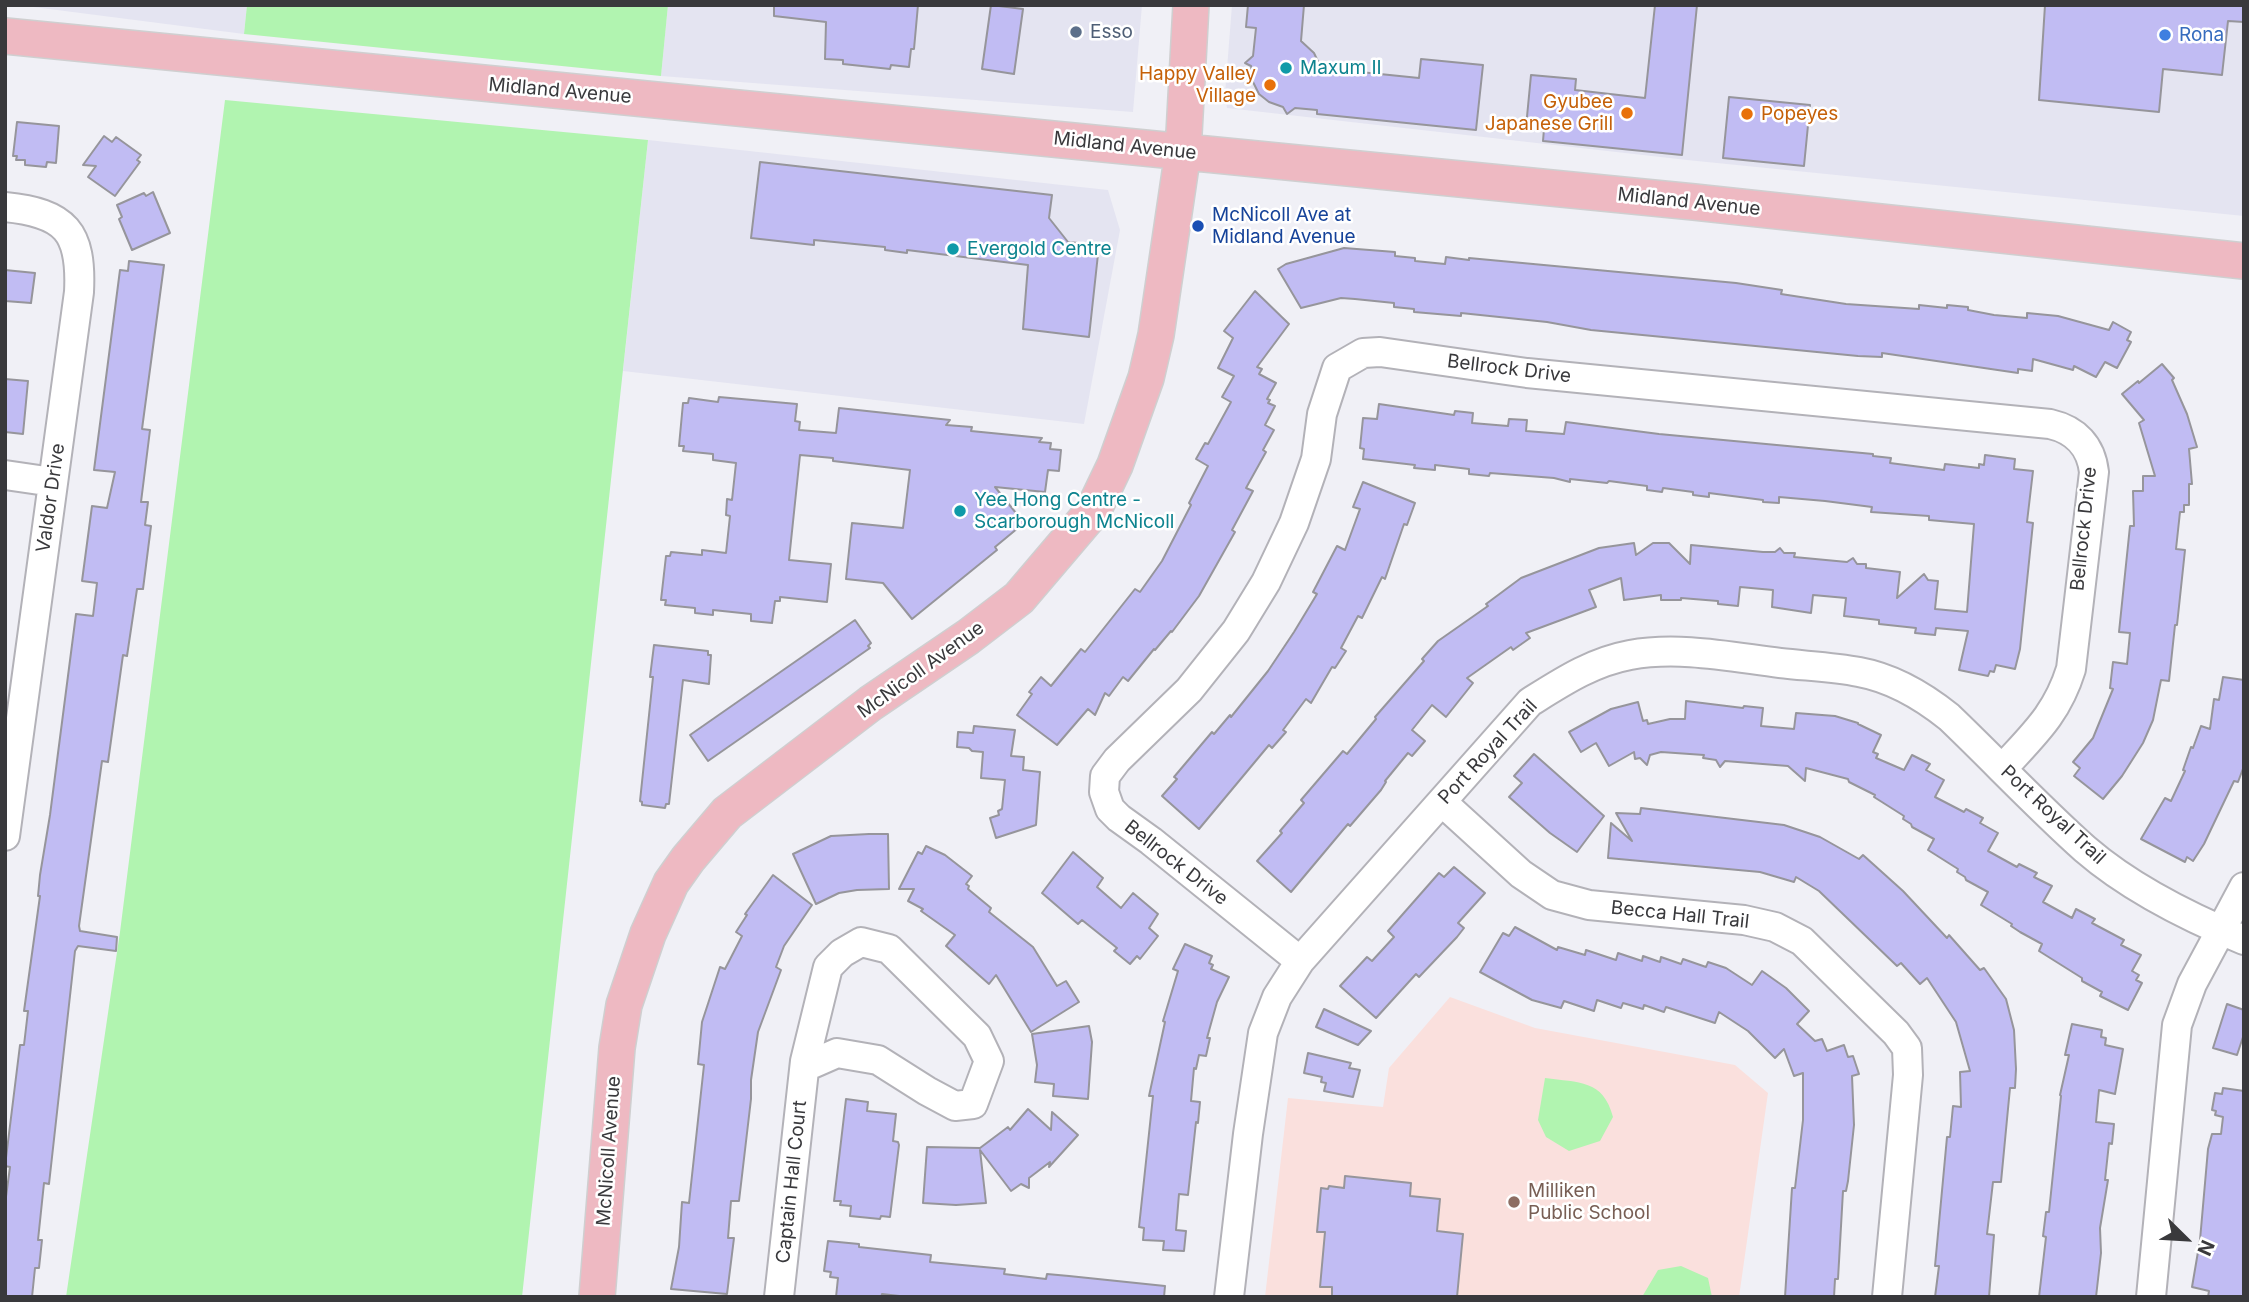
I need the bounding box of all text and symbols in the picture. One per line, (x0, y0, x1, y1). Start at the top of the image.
place label: Esso (1090, 21, 1133, 43)
marker: Esso (1068, 24, 1084, 40)
place label: Rona (2179, 24, 2224, 46)
marker: Rona (2157, 27, 2173, 43)
place label: Maxum II (1300, 57, 1382, 79)
marker: Maxum II (1278, 60, 1294, 76)
place label: Happy Valley Village (1139, 63, 1256, 107)
street label: Midland Avenue (487, 73, 633, 109)
marker: Happy Valley Village (1262, 77, 1278, 93)
place label: Gyubee Japanese Grill (1485, 91, 1613, 135)
place label: Popeyes (1761, 103, 1838, 125)
marker: Gyubee Japanese Grill (1619, 105, 1635, 121)
marker: Popeyes (1739, 106, 1755, 122)
street label: Midland Avenue (1052, 127, 1198, 165)
street label: Midland Avenue (1616, 183, 1762, 221)
place label: McNicoll Ave at Midland Avenue (1212, 204, 1356, 248)
marker: McNicoll Ave at Midland Avenue (1190, 218, 1206, 234)
place label: Evergold Centre (967, 238, 1112, 260)
marker: Evergold Centre (945, 241, 961, 257)
street label: Bellrock Drive (1446, 350, 1572, 388)
street label: Valdor Drive (32, 442, 70, 554)
street label: Bellrock Drive (2066, 466, 2102, 592)
place label: Yee Hong Centre - Scarborough McNicoll (974, 489, 1174, 533)
marker: Yee Hong Centre - Scarborough McNicoll (952, 503, 968, 519)
street label: McNicoll Avenue (853, 617, 989, 723)
street label: Port Royal Trail (1434, 695, 1542, 809)
street label: Port Royal Trail (1996, 761, 2110, 869)
street label: Bellrock Drive (1120, 816, 1232, 910)
street label: Becca Hall Trail (1610, 896, 1750, 934)
street label: McNicoll Avenue (592, 1075, 626, 1227)
street label: Captain Hall Court (772, 1099, 812, 1265)
place label: Milliken Public School (1528, 1180, 1650, 1224)
marker: Milliken Public School (1506, 1194, 1522, 1210)
north arrow (2151, 1204, 2221, 1274)
text: N (2192, 1236, 2219, 1259)

